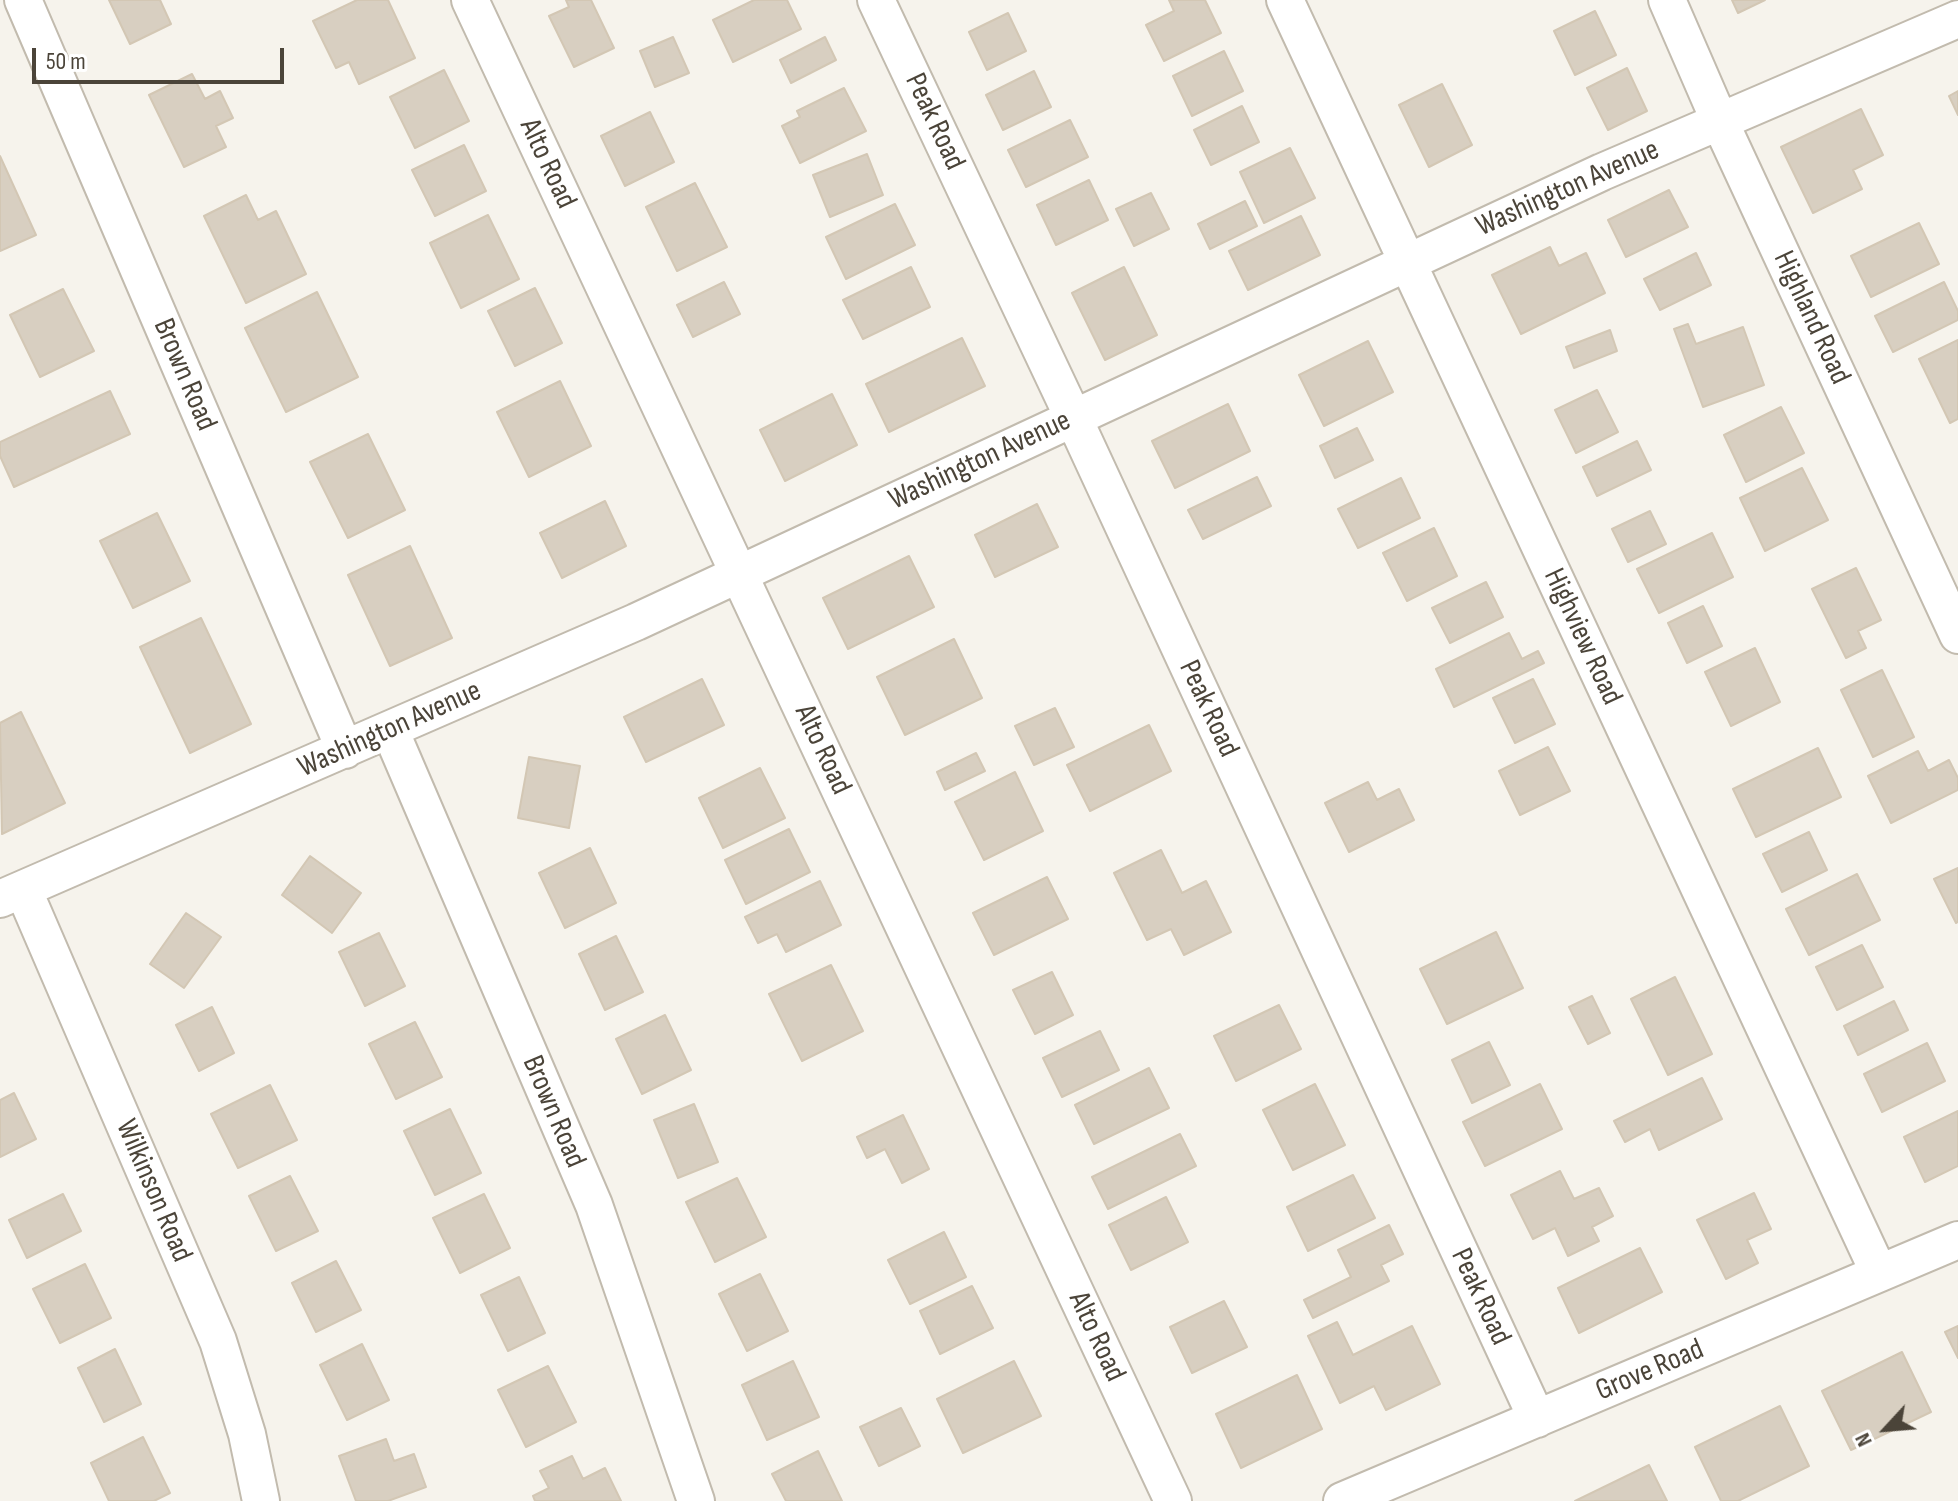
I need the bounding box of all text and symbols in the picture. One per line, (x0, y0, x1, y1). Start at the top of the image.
scale bar (36, 32, 288, 82)
text: 50 m (46, 47, 86, 76)
street label: Peak Road (896, 68, 972, 176)
street label: Alto Road (511, 113, 583, 215)
street label: Washington Avenue (1471, 133, 1665, 245)
street label: Highland Road (1764, 246, 1858, 390)
street label: Brown Road (144, 314, 224, 436)
street label: Washington Avenue (883, 403, 1077, 519)
street label: Highview Road (1535, 563, 1629, 711)
street label: Peak Road (1170, 655, 1246, 763)
street label: Washington Avenue (293, 674, 487, 786)
street label: Alto Road (786, 699, 858, 801)
street label: Brown Road (513, 1051, 593, 1173)
street label: Wilkinson Road (107, 1114, 199, 1268)
street label: Peak Road (1442, 1243, 1518, 1351)
street label: Alto Road (1060, 1286, 1132, 1388)
street label: Grove Road (1591, 1332, 1709, 1410)
north arrow (1846, 1389, 1926, 1469)
text: N (1849, 1429, 1879, 1451)

